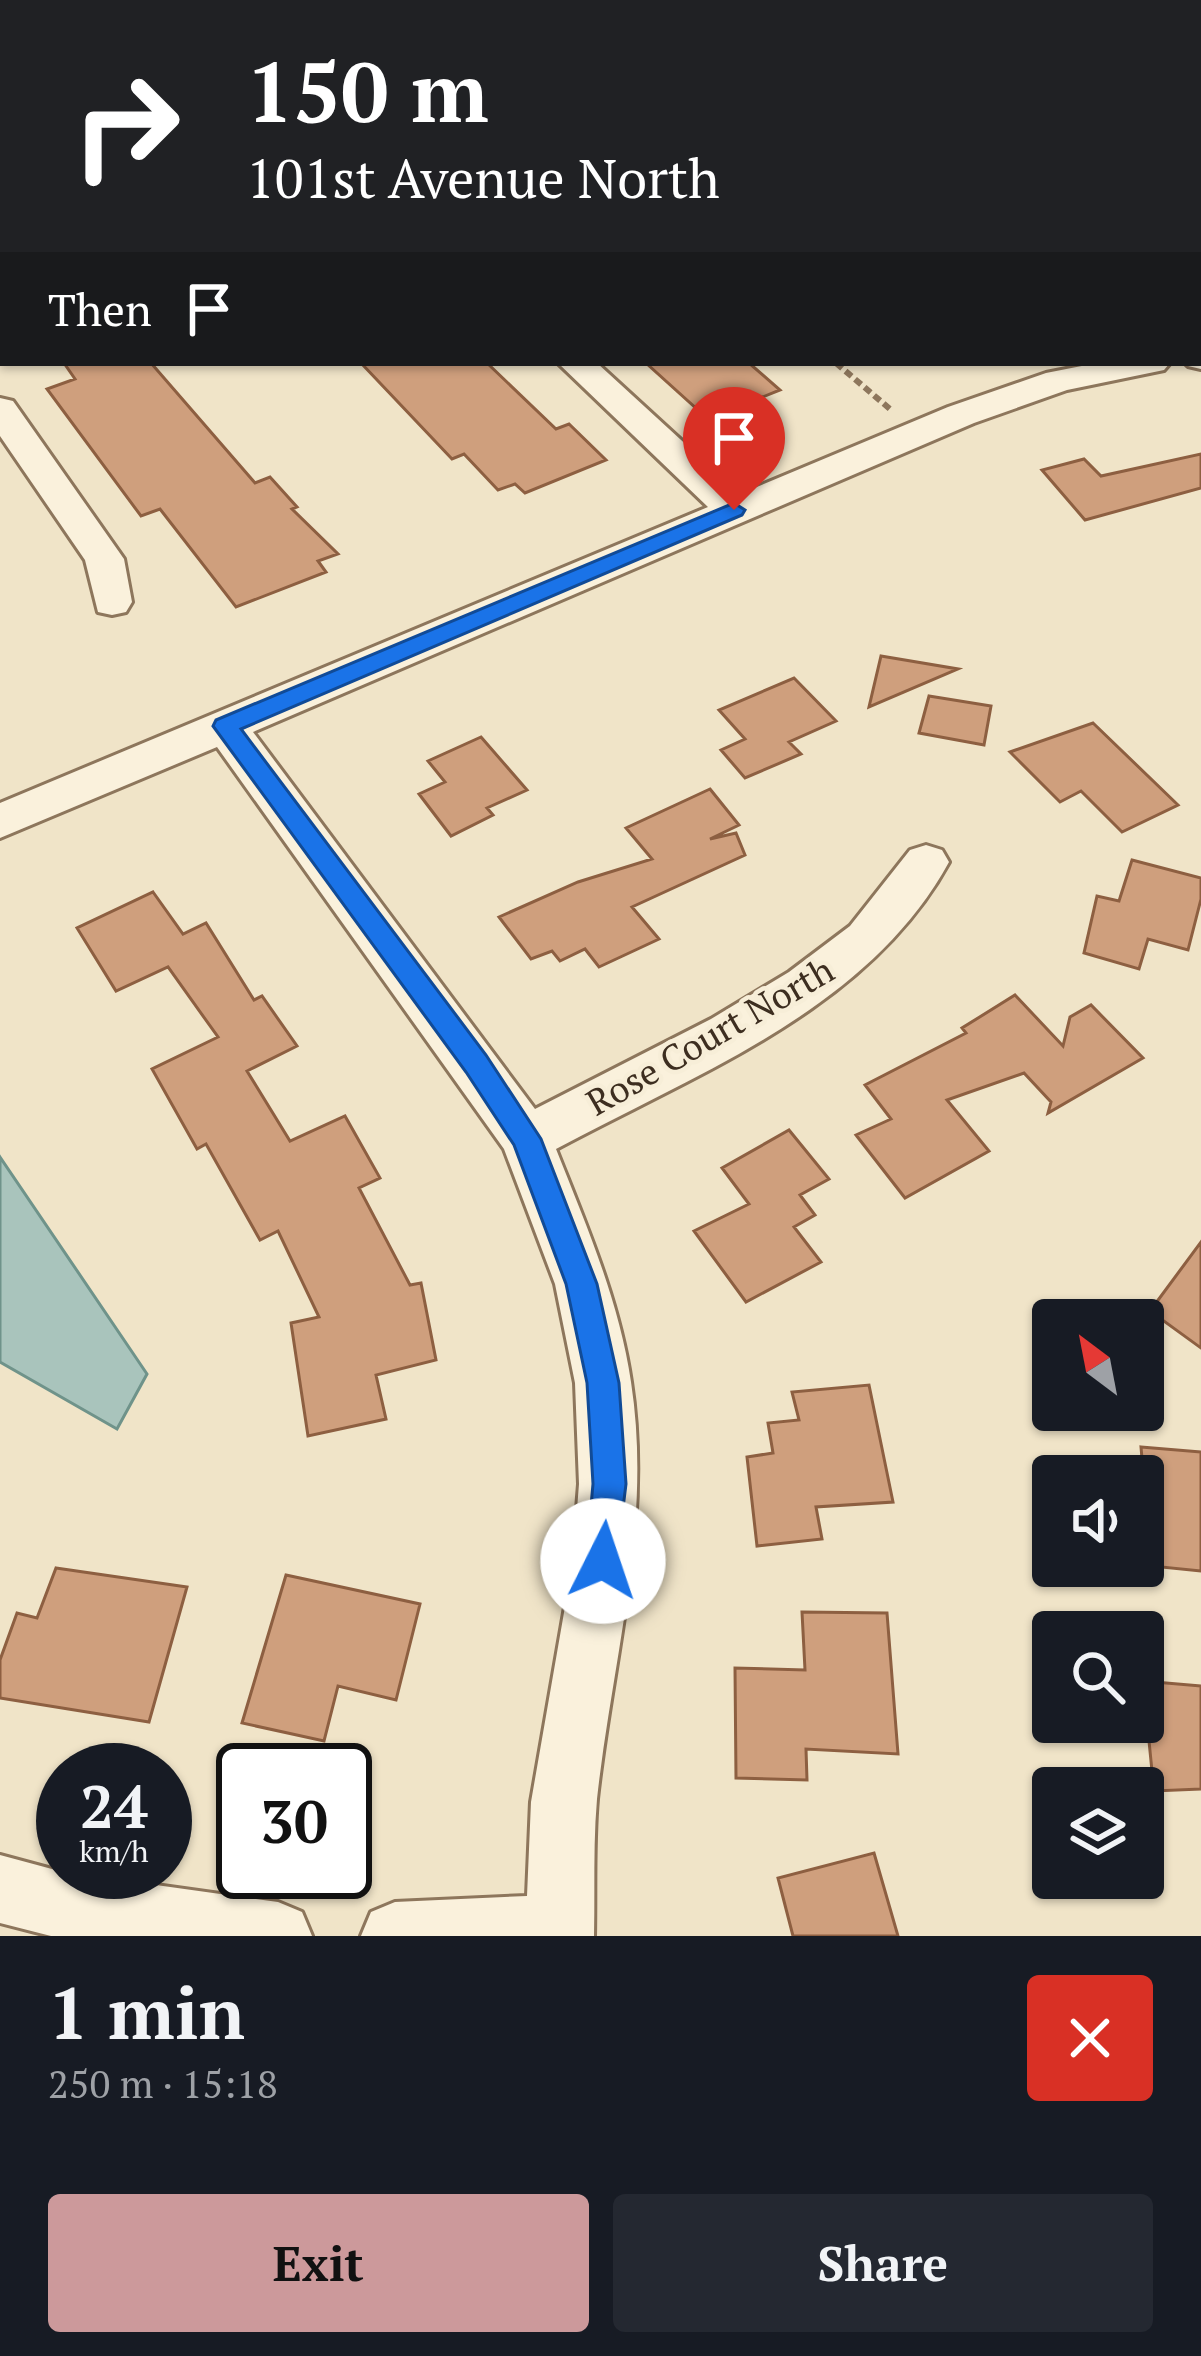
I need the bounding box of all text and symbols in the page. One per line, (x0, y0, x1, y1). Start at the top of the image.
text: 150 m (246, 35, 489, 146)
icon: right (48, 48, 204, 204)
text: 101st Avenue North (246, 142, 720, 213)
icon: arrive (176, 276, 242, 342)
text: Then (48, 279, 152, 339)
pin (683, 387, 785, 510)
icon: arrive (701, 405, 767, 471)
street label: Rose Court North (578, 946, 842, 1125)
north arrow (1032, 1299, 1164, 1431)
map controls (1032, 1299, 1164, 1899)
button: sound (1032, 1455, 1164, 1587)
position arrow (540, 1498, 666, 1624)
button: search (1032, 1611, 1164, 1743)
speed limit sign: 30 (216, 1743, 372, 1899)
text: 24 (80, 1766, 148, 1845)
button: layers (1032, 1767, 1164, 1899)
text: km/h (79, 1831, 149, 1871)
text: 1 min (48, 1964, 245, 2060)
button: close (1027, 1975, 1153, 2101)
text: 250 m · 15:18 (48, 2057, 278, 2109)
button: Exit (48, 2194, 589, 2332)
button: Share (613, 2194, 1153, 2332)

